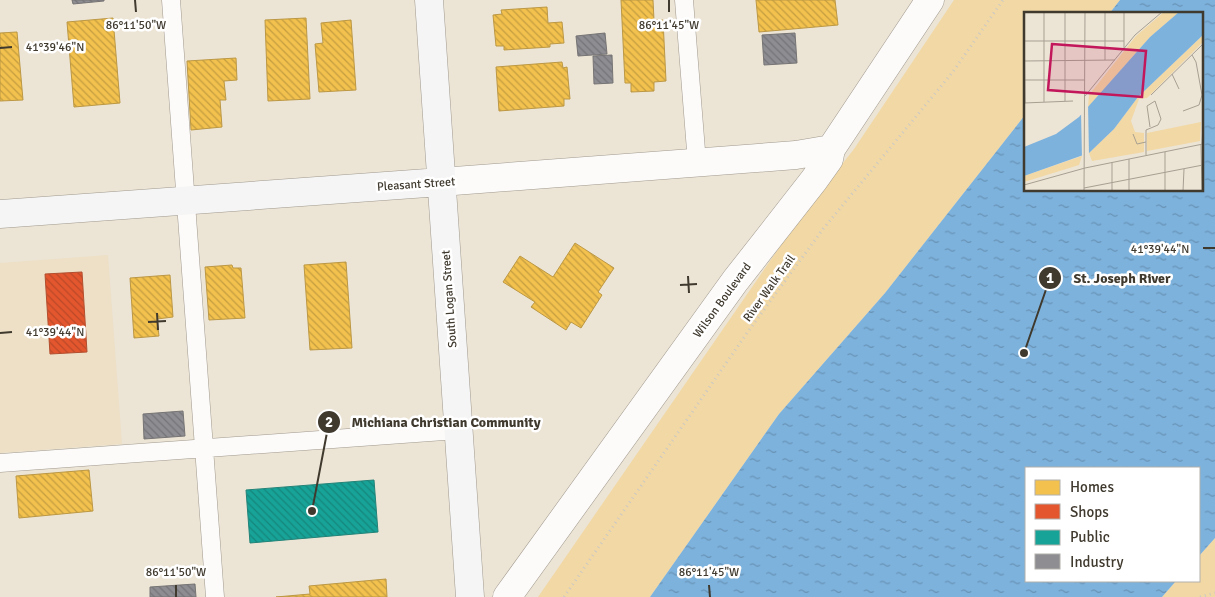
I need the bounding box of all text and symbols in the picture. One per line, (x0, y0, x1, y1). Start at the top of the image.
inset map (1024, 12, 1202, 191)
text: 86°11'50"W (106, 18, 166, 33)
text: 86°11'45"W (639, 18, 699, 33)
text: 41°39'46"N (26, 40, 84, 55)
street label: Pleasant Street (376, 174, 456, 195)
text: 41°39'44"N (1131, 242, 1189, 257)
street label: South Logan Street (439, 250, 460, 348)
street label: River Walk Trail (740, 251, 799, 325)
street label: Wilson Boulevard (690, 260, 755, 341)
callout: St. Joseph River (1038, 264, 1180, 293)
text: 1 (1046, 269, 1054, 287)
text: St. Joseph River (1073, 270, 1171, 287)
text: 41°39'44"N (26, 325, 84, 340)
callout: Michiana Christian Community (316, 407, 550, 436)
text: 2 (325, 413, 333, 431)
text: Michiana Christian Community (351, 414, 541, 431)
legend (1025, 467, 1200, 582)
text: Homes (1070, 478, 1114, 496)
text: Shops (1070, 503, 1109, 521)
text: Public (1070, 528, 1110, 546)
text: Industry (1070, 553, 1123, 571)
text: 86°11'50"W (146, 565, 206, 580)
text: 86°11'45"W (679, 565, 739, 580)

